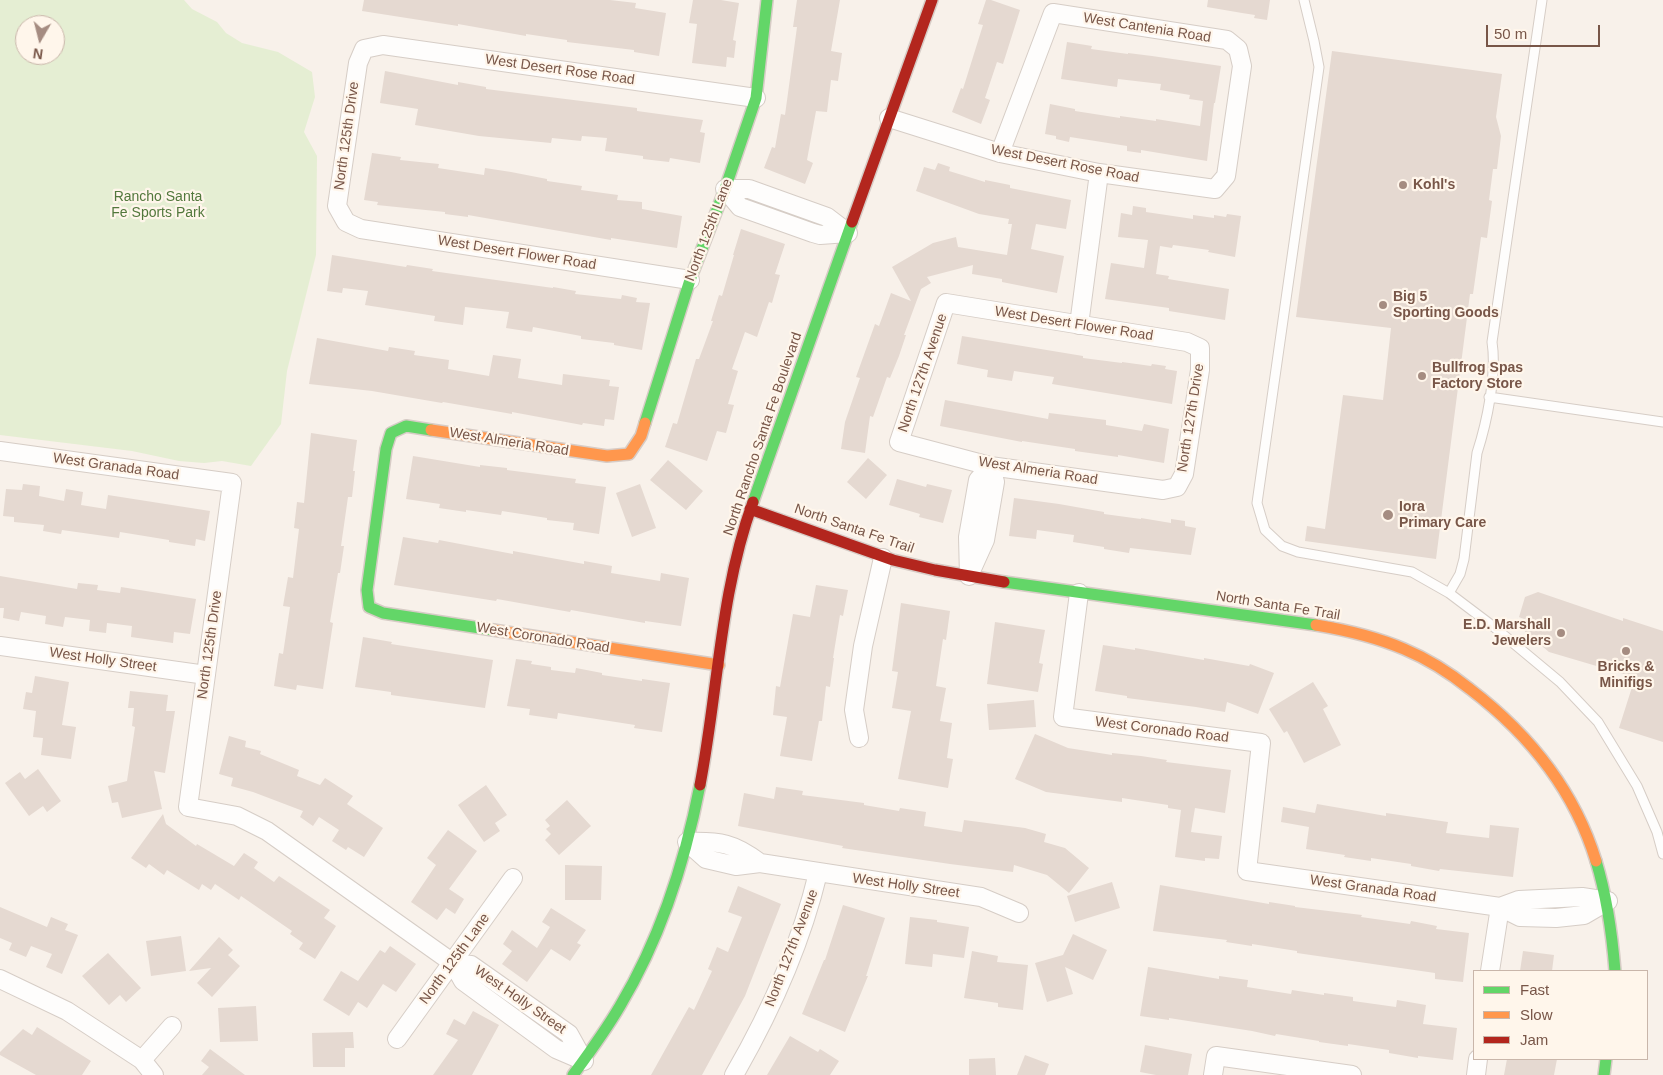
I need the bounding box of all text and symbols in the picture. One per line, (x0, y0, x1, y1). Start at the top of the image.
street label: West Cantenia Road (1082, 10, 1212, 46)
north arrow (15, 15, 65, 65)
scale bar (1488, 15, 1602, 47)
text: 50 m (1494, 25, 1527, 42)
text: N (32, 45, 44, 62)
street label: West Desert Rose Road (484, 51, 636, 89)
street label: North 125th Drive (331, 81, 363, 191)
street label: West Desert Rose Road (989, 141, 1141, 187)
street label: North 125th Lane (682, 176, 736, 284)
place label: Kohl's (1413, 177, 1455, 193)
marker: Kohl's (1397, 179, 1409, 191)
park label: Rancho Santa Fe Sports Park (111, 189, 205, 222)
street label: West Desert Flower Road (437, 232, 597, 274)
place label: Big 5 Sporting Goods (1393, 289, 1499, 322)
marker: Big 5 Sporting Goods (1377, 299, 1389, 311)
street label: West Desert Flower Road (994, 303, 1154, 345)
street label: North 127th Avenue (895, 312, 951, 434)
street label: North Rancho Santa Fe Boulevard (720, 330, 806, 538)
place label: Bullfrog Spas Factory Store (1432, 360, 1523, 392)
street label: North 127th Drive (1174, 363, 1208, 473)
marker: Bullfrog Spas Factory Store (1416, 370, 1428, 382)
street label: West Almeria Road (448, 424, 570, 460)
street label: West Granada Road (52, 450, 180, 484)
street label: West Almeria Road (977, 453, 1099, 489)
place label: Iora Primary Care (1399, 499, 1486, 532)
street label: North Santa Fe Trail (792, 501, 916, 557)
marker: Iora Primary Care (1381, 508, 1395, 522)
street label: North Santa Fe Trail (1215, 588, 1341, 624)
street label: North 125th Drive (194, 590, 226, 700)
place label: E.D. Marshall Jewelers (1463, 617, 1551, 650)
street label: West Coronado Road (475, 619, 611, 657)
marker: E.D. Marshall Jewelers (1555, 627, 1567, 639)
street label: West Holly Street (48, 644, 158, 676)
marker: Bricks & Minifigs (1620, 645, 1632, 657)
place label: Bricks & Minifigs (1598, 659, 1654, 692)
street label: West Coronado Road (1094, 713, 1230, 747)
street label: West Holly Street (851, 870, 961, 902)
street label: West Granada Road (1309, 872, 1437, 906)
street label: North 127th Avenue (762, 887, 822, 1009)
street label: North 125th Lane (416, 910, 494, 1008)
street label: West Holly Street (471, 962, 569, 1038)
legend (1473, 970, 1648, 1060)
text: Fast (1520, 981, 1549, 998)
text: Slow (1520, 1006, 1553, 1023)
text: Jam (1520, 1031, 1548, 1048)

